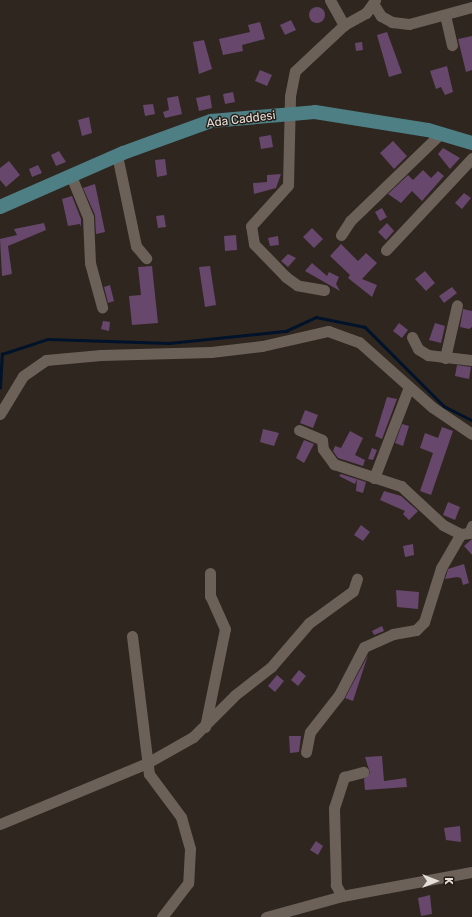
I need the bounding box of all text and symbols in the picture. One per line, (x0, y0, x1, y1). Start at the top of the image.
street label: Ada Caddesi (206, 109, 276, 131)
north arrow (416, 861, 456, 901)
text: K (442, 877, 455, 885)

